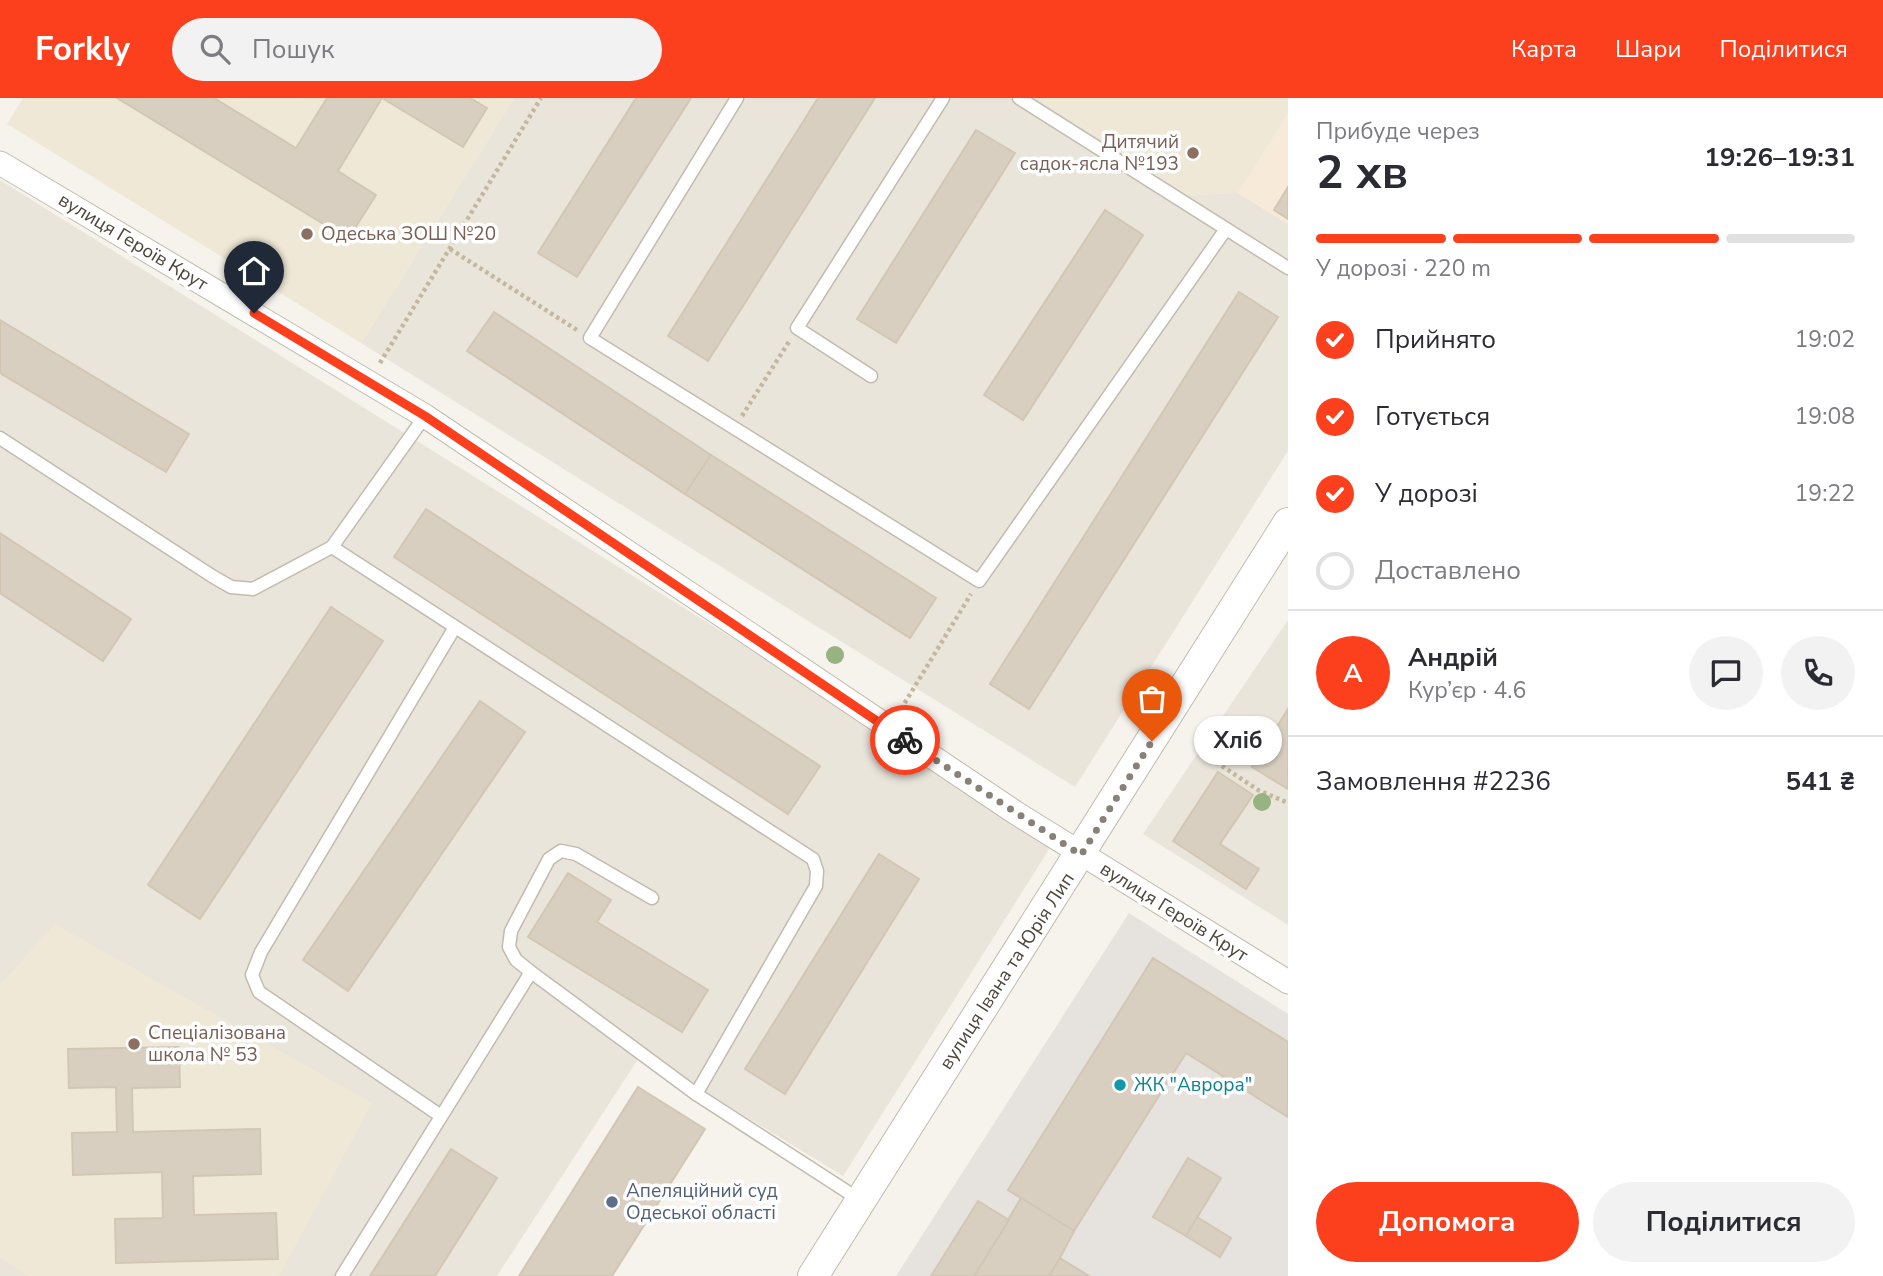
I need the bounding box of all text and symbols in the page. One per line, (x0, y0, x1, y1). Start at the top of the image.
search box (172, 18, 662, 81)
text: Forkly (35, 27, 130, 72)
icon: search (196, 30, 234, 68)
text: Пошук (252, 32, 335, 67)
text: Карта (1511, 33, 1577, 65)
text: Шари (1615, 33, 1682, 65)
text: Поділитися (1720, 33, 1848, 65)
text: Прибуде через (1316, 116, 1480, 147)
place label: Дитячий садок-ясла №193 (1020, 129, 1179, 177)
text: 19:26–19:31 (1704, 140, 1855, 175)
text: 2 хв (1316, 141, 1408, 204)
marker: Дитячий садок-ясла №193 (1185, 145, 1201, 161)
street label: вулиця Героїв Крут (53, 187, 213, 297)
place label: Одеська ЗОШ №20 (321, 221, 496, 247)
marker: Одеська ЗОШ №20 (299, 226, 315, 242)
pin (224, 241, 284, 313)
icon: home (235, 252, 273, 290)
text: У дорозі · 220 m (1316, 253, 1491, 284)
icon: check (1316, 321, 1354, 359)
text: Прийнято (1375, 322, 1496, 357)
text: 19:02 (1795, 324, 1855, 355)
icon: check (1316, 398, 1354, 436)
text: Готується (1375, 399, 1490, 434)
text: 19:08 (1795, 401, 1855, 432)
icon: check (1316, 475, 1354, 513)
text: У дорозі (1375, 476, 1478, 511)
text: 19:22 (1795, 478, 1855, 509)
text: Доставлено (1375, 553, 1521, 588)
button: chat (1689, 636, 1763, 710)
button: phone (1781, 636, 1855, 710)
text: Андрій (1408, 640, 1498, 675)
text: А (1343, 656, 1363, 691)
pin (1122, 669, 1182, 741)
text: Кур’єр · 4.6 (1408, 675, 1526, 706)
icon: bag (1133, 680, 1171, 718)
courier (870, 705, 940, 775)
callout: Хліб (1194, 716, 1282, 766)
icon: bike (886, 721, 924, 759)
text: Хліб (1214, 725, 1262, 756)
text: Замовлення #2236 (1316, 764, 1551, 799)
text: 541 ₴ (1786, 764, 1855, 799)
street label: вулиця Героїв Крут (1095, 856, 1254, 968)
street label: вулиця Івана та Юрія Лип (933, 867, 1081, 1075)
place label: Спеціалізована школа № 53 (148, 1020, 286, 1068)
marker: Спеціалізована школа № 53 (126, 1036, 142, 1052)
place label: ЖК "Аврора" (1134, 1072, 1252, 1098)
marker: ЖК "Аврора" (1112, 1077, 1128, 1093)
place label: Апеляційний суд Одеської області (626, 1178, 778, 1226)
button: Допомога (1316, 1182, 1579, 1262)
button: Поділитися (1593, 1182, 1855, 1262)
marker: Апеляційний суд Одеської області (604, 1194, 620, 1210)

